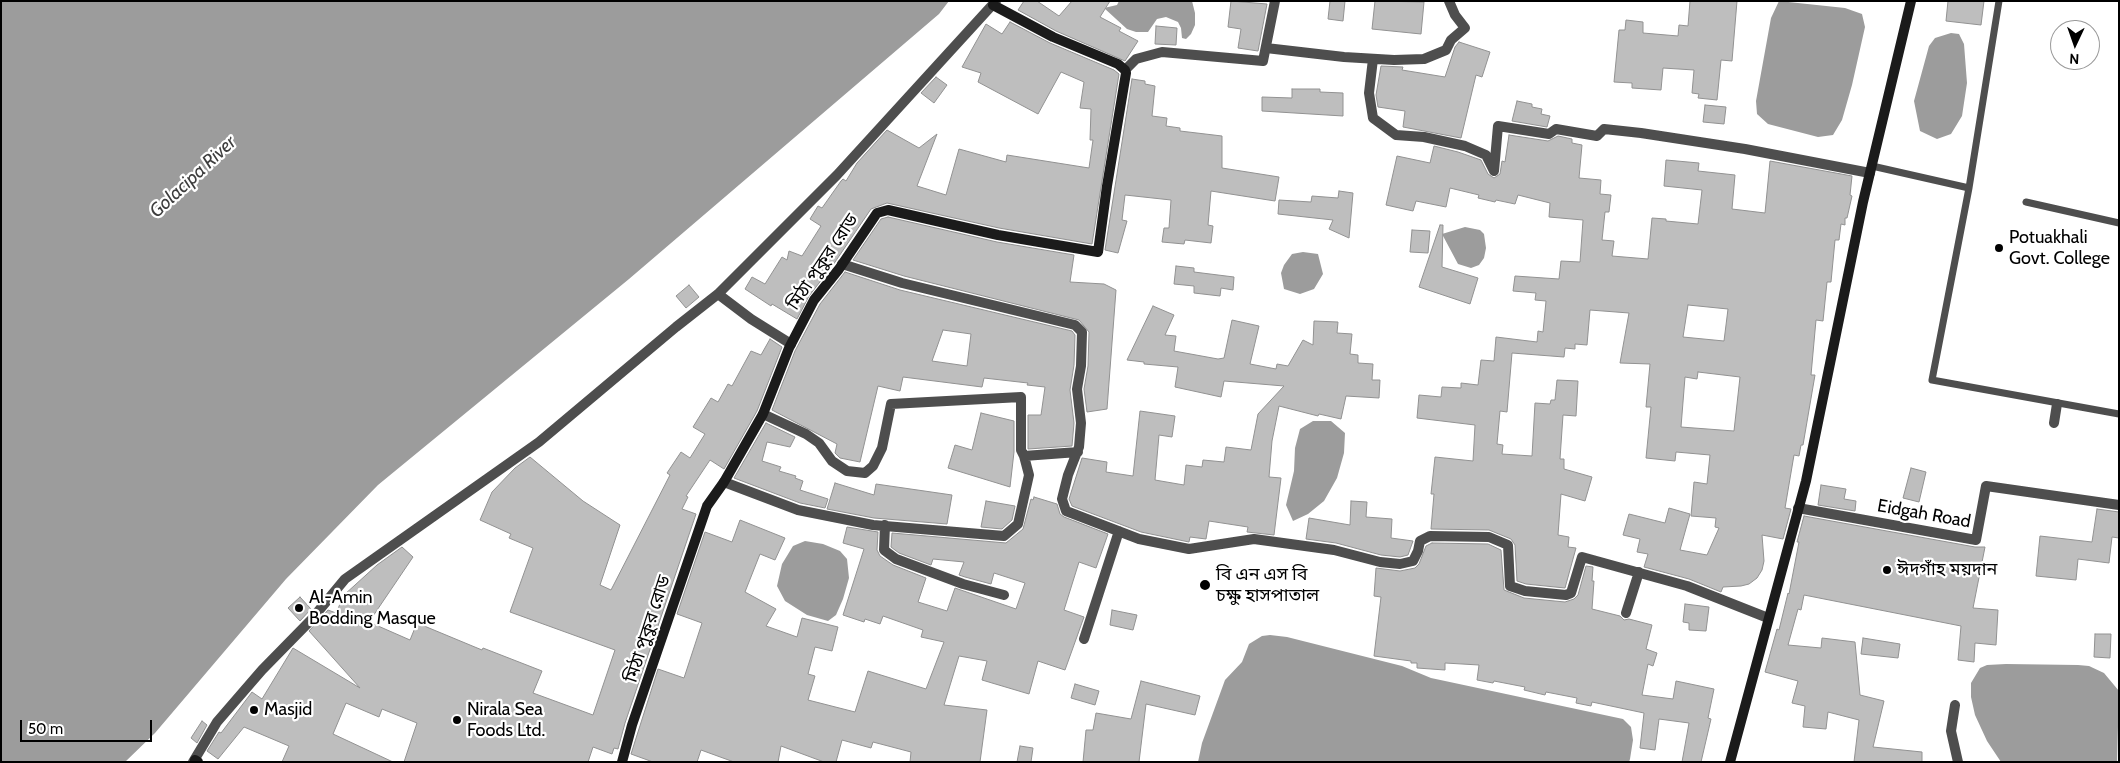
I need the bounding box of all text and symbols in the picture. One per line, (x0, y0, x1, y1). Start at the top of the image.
north arrow (2050, 20, 2100, 70)
text: N (2069, 50, 2080, 68)
water label: Golacipa River (145, 131, 241, 223)
street label: মিঠা পুকুর রোড (783, 210, 863, 314)
place label: Potuakhali Govt. College (2009, 227, 2110, 270)
marker: Potuakhali Govt. College (1993, 242, 2005, 254)
street label: Eidgah Road (1876, 495, 1972, 533)
place label: ঈদগাঁহ ময়দান (1897, 559, 1997, 581)
place label: বি এন এস বি চক্ষু হাসপাতাল (1216, 564, 1319, 606)
marker: ঈদগাঁহ ময়দান (1881, 564, 1893, 576)
street label: মিঠা পুকুর রোড (621, 573, 675, 685)
marker: বি এন এস বি চক্ষু হাসপাতাল (1198, 578, 1212, 592)
place label: Al-Amin Bodding Masque (309, 587, 436, 630)
marker: Al-Amin Bodding Masque (293, 602, 305, 614)
place label: Masjid (264, 699, 312, 721)
place label: Nirala Sea Foods Ltd. (467, 699, 545, 742)
marker: Masjid (248, 704, 260, 716)
scale bar (22, 710, 155, 742)
marker: Nirala Sea Foods Ltd. (451, 714, 463, 726)
text: 50 m (28, 720, 63, 738)

